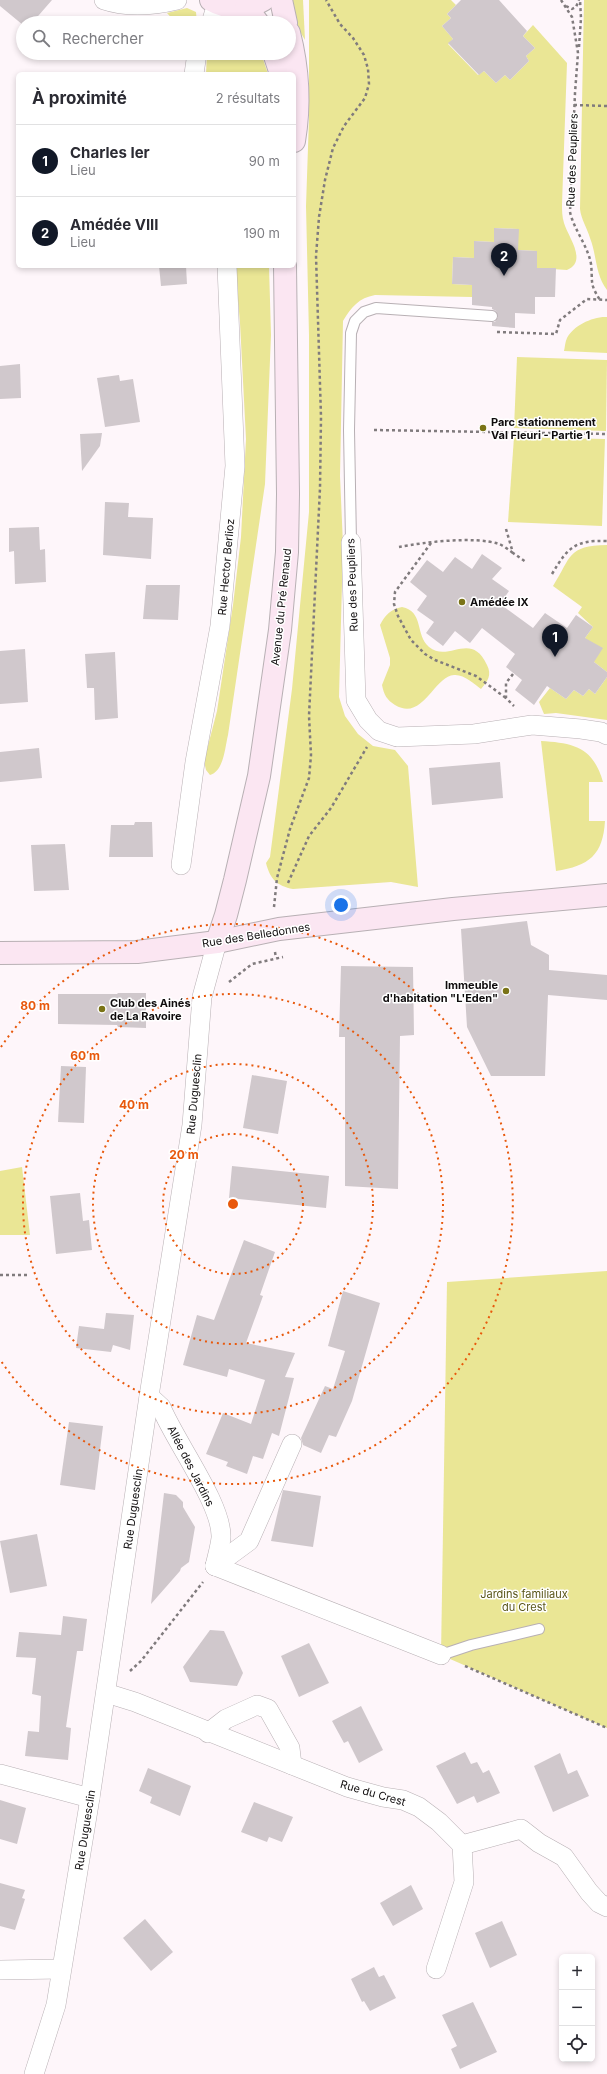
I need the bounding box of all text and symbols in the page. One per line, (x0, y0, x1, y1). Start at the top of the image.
search box (16, 16, 296, 60)
icon: search (30, 27, 52, 49)
text: Rechercher (62, 29, 144, 48)
text: À proximité (32, 88, 127, 108)
text: 2 résultats (216, 90, 280, 106)
street label: Rue des Peupliers (563, 113, 581, 207)
text: Charles Ier (70, 143, 150, 162)
text: 1 (42, 153, 48, 169)
text: 90 m (249, 153, 280, 169)
text: Lieu (70, 162, 96, 178)
text: Amédée VIII (70, 215, 159, 234)
text: 2 (41, 225, 49, 241)
text: 190 m (243, 225, 280, 241)
text: Lieu (70, 234, 96, 250)
pin: 2 (491, 243, 517, 276)
place label: Parc stationnement Val Fleuri - Partie 1 (491, 415, 596, 442)
marker: Parc stationnement Val Fleuri - Partie 1 (478, 423, 488, 433)
street label: Rue Hector Berlioz (215, 518, 237, 616)
street label: Rue des Peupliers (343, 538, 361, 632)
street label: Avenue du Pré Renaud (268, 548, 294, 666)
place label: Amédée IX (470, 595, 529, 609)
marker: Amédée IX (457, 597, 467, 607)
pin: 1 (542, 624, 568, 657)
your location (331, 895, 351, 915)
street label: Rue des Belledonnes (201, 920, 311, 950)
place label: Immeuble d'habitation "L'Eden" (383, 978, 498, 1005)
marker: Immeuble d'habitation "L'Eden" (501, 986, 511, 996)
place label: Club des Ainés de La Ravoire (110, 996, 191, 1023)
text: 80 m (20, 998, 50, 1013)
marker: Club des Ainés de La Ravoire (97, 1004, 107, 1014)
text: 60 m (70, 1048, 100, 1063)
street label: Rue Duguesclin (183, 1053, 205, 1135)
text: 40 m (119, 1097, 149, 1112)
text: 20 m (169, 1147, 199, 1162)
centre of rings (226, 1197, 240, 1211)
street label: Allée des Jardins (165, 1423, 218, 1509)
street label: Rue Duguesclin (120, 1468, 146, 1550)
park label: Jardins familiaux du Crest (480, 1587, 568, 1614)
street label: Rue du Crest (339, 1777, 408, 1809)
street label: Rue Duguesclin (72, 1789, 98, 1871)
map controls (559, 1954, 595, 2062)
button: + (559, 1954, 595, 1990)
button: − (559, 1990, 595, 2026)
button: locate (559, 2026, 595, 2062)

